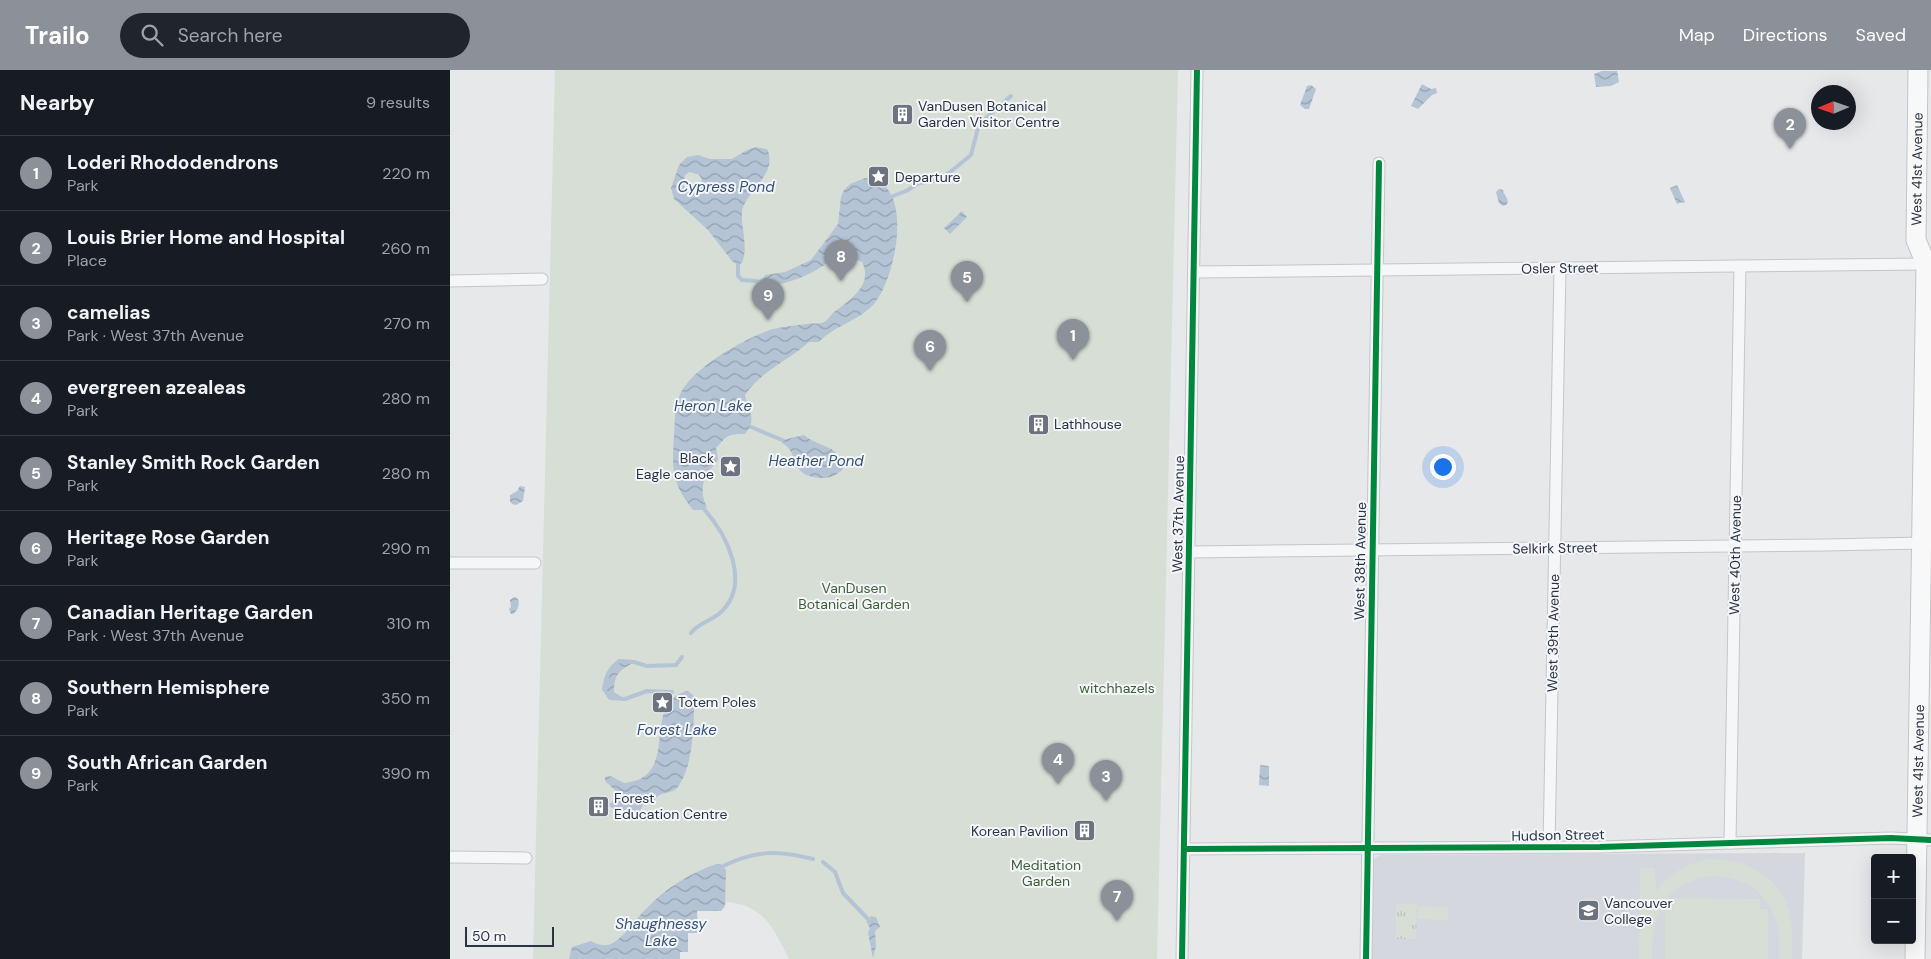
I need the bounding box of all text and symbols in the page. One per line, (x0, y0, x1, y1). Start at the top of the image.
search box (120, 13, 470, 58)
text: Trailo (25, 20, 90, 51)
icon: search (138, 21, 166, 49)
text: Search here (178, 23, 283, 48)
text: Map (1679, 23, 1715, 47)
text: Directions (1743, 23, 1828, 47)
text: Saved (1856, 23, 1906, 47)
north arrow (1811, 85, 1856, 130)
text: Nearby (20, 89, 94, 117)
text: 9 results (366, 92, 430, 113)
place label: VanDusen Botanical Garden Visitor Centre (918, 97, 1060, 131)
building icon: VanDusen Botanical Garden Visitor Centre (890, 102, 914, 126)
pin: 2 (1774, 108, 1806, 149)
street label: West 41st Avenue (1907, 112, 1927, 226)
text: Loderi Rhododendrons (67, 150, 279, 175)
text: 1 (33, 163, 39, 184)
text: 220 m (382, 163, 430, 184)
place icon: Departure (867, 165, 891, 189)
place label: Departure (895, 168, 961, 186)
text: Park (67, 175, 99, 196)
water label: Cypress Pond (677, 177, 775, 197)
text: Louis Brier Home and Hospital (67, 225, 345, 250)
text: 2 (31, 238, 41, 259)
text: 260 m (381, 238, 430, 259)
pin: 8 (825, 240, 857, 281)
text: Place (67, 250, 107, 271)
street label: Osler Street (1521, 258, 1599, 278)
pin: 5 (951, 261, 983, 302)
pin: 9 (752, 279, 784, 320)
text: camelias (67, 300, 151, 325)
text: 3 (31, 313, 41, 334)
text: 270 m (383, 313, 430, 334)
pin: 1 (1057, 319, 1089, 360)
text: Park · West 37th Avenue (67, 325, 244, 346)
pin: 6 (914, 330, 946, 371)
text: evergreen azealeas (67, 375, 246, 400)
text: 4 (31, 388, 41, 409)
text: 280 m (382, 388, 430, 409)
water label: Heron Lake (674, 396, 752, 416)
text: Park (67, 400, 99, 421)
building icon: Lathhouse (1026, 412, 1050, 436)
place label: Lathhouse (1054, 415, 1122, 433)
place label: Black Eagle canoe (636, 449, 714, 483)
text: Stanley Smith Rock Garden (67, 450, 320, 475)
water label: Heather Pond (768, 451, 864, 471)
place icon: Black Eagle canoe (718, 454, 742, 478)
your location (1430, 454, 1456, 480)
street label: West 37th Avenue (1168, 455, 1188, 573)
text: 5 (31, 463, 41, 484)
text: 280 m (382, 463, 430, 484)
text: Park (67, 475, 99, 496)
street label: West 40th Avenue (1725, 495, 1745, 615)
street label: West 38th Avenue (1350, 502, 1370, 620)
text: Heritage Rose Garden (67, 525, 269, 550)
text: 6 (31, 538, 41, 559)
text: 290 m (381, 538, 430, 559)
street label: Selkirk Street (1512, 538, 1598, 558)
text: Park (67, 550, 99, 571)
street label: West 39th Avenue (1543, 574, 1563, 692)
park label: VanDusen Botanical Garden (798, 579, 910, 613)
text: Canadian Heritage Garden (67, 600, 313, 625)
text: 7 (32, 613, 40, 634)
text: 310 m (386, 613, 430, 634)
text: Park · West 37th Avenue (67, 625, 244, 646)
text: Southern Hemisphere (67, 675, 270, 700)
park label: witchhazels (1079, 679, 1155, 697)
text: 8 (31, 688, 41, 709)
text: 350 m (381, 688, 430, 709)
place icon: Totem Poles (650, 690, 674, 714)
place label: Totem Poles (678, 693, 756, 711)
text: Park (67, 700, 99, 721)
street label: West 41st Avenue (1908, 704, 1928, 818)
water label: Forest Lake (637, 720, 717, 740)
pin: 4 (1042, 743, 1074, 784)
text: South African Garden (67, 750, 268, 775)
pin: 3 (1090, 760, 1122, 801)
text: 9 (31, 763, 41, 784)
text: 390 m (382, 763, 430, 784)
text: Park (67, 775, 99, 796)
place label: Forest Education Centre (614, 789, 727, 823)
building icon: Forest Education Centre (586, 794, 610, 818)
building icon: Korean Pavilion (1072, 819, 1096, 843)
place label: Korean Pavilion (971, 822, 1068, 840)
street label: Hudson Street (1511, 825, 1605, 845)
map controls (1871, 854, 1916, 944)
button: + (1871, 854, 1916, 899)
park label: Meditation Garden (1011, 856, 1081, 890)
pin: 7 (1101, 880, 1133, 921)
place label: Vancouver College (1604, 894, 1673, 928)
school or university icon: Vancouver College (1576, 899, 1600, 923)
button: − (1871, 899, 1916, 944)
water label: Shaughnessy Lake (615, 914, 707, 951)
scale bar (465, 924, 554, 947)
text: 50 m (472, 927, 506, 945)

